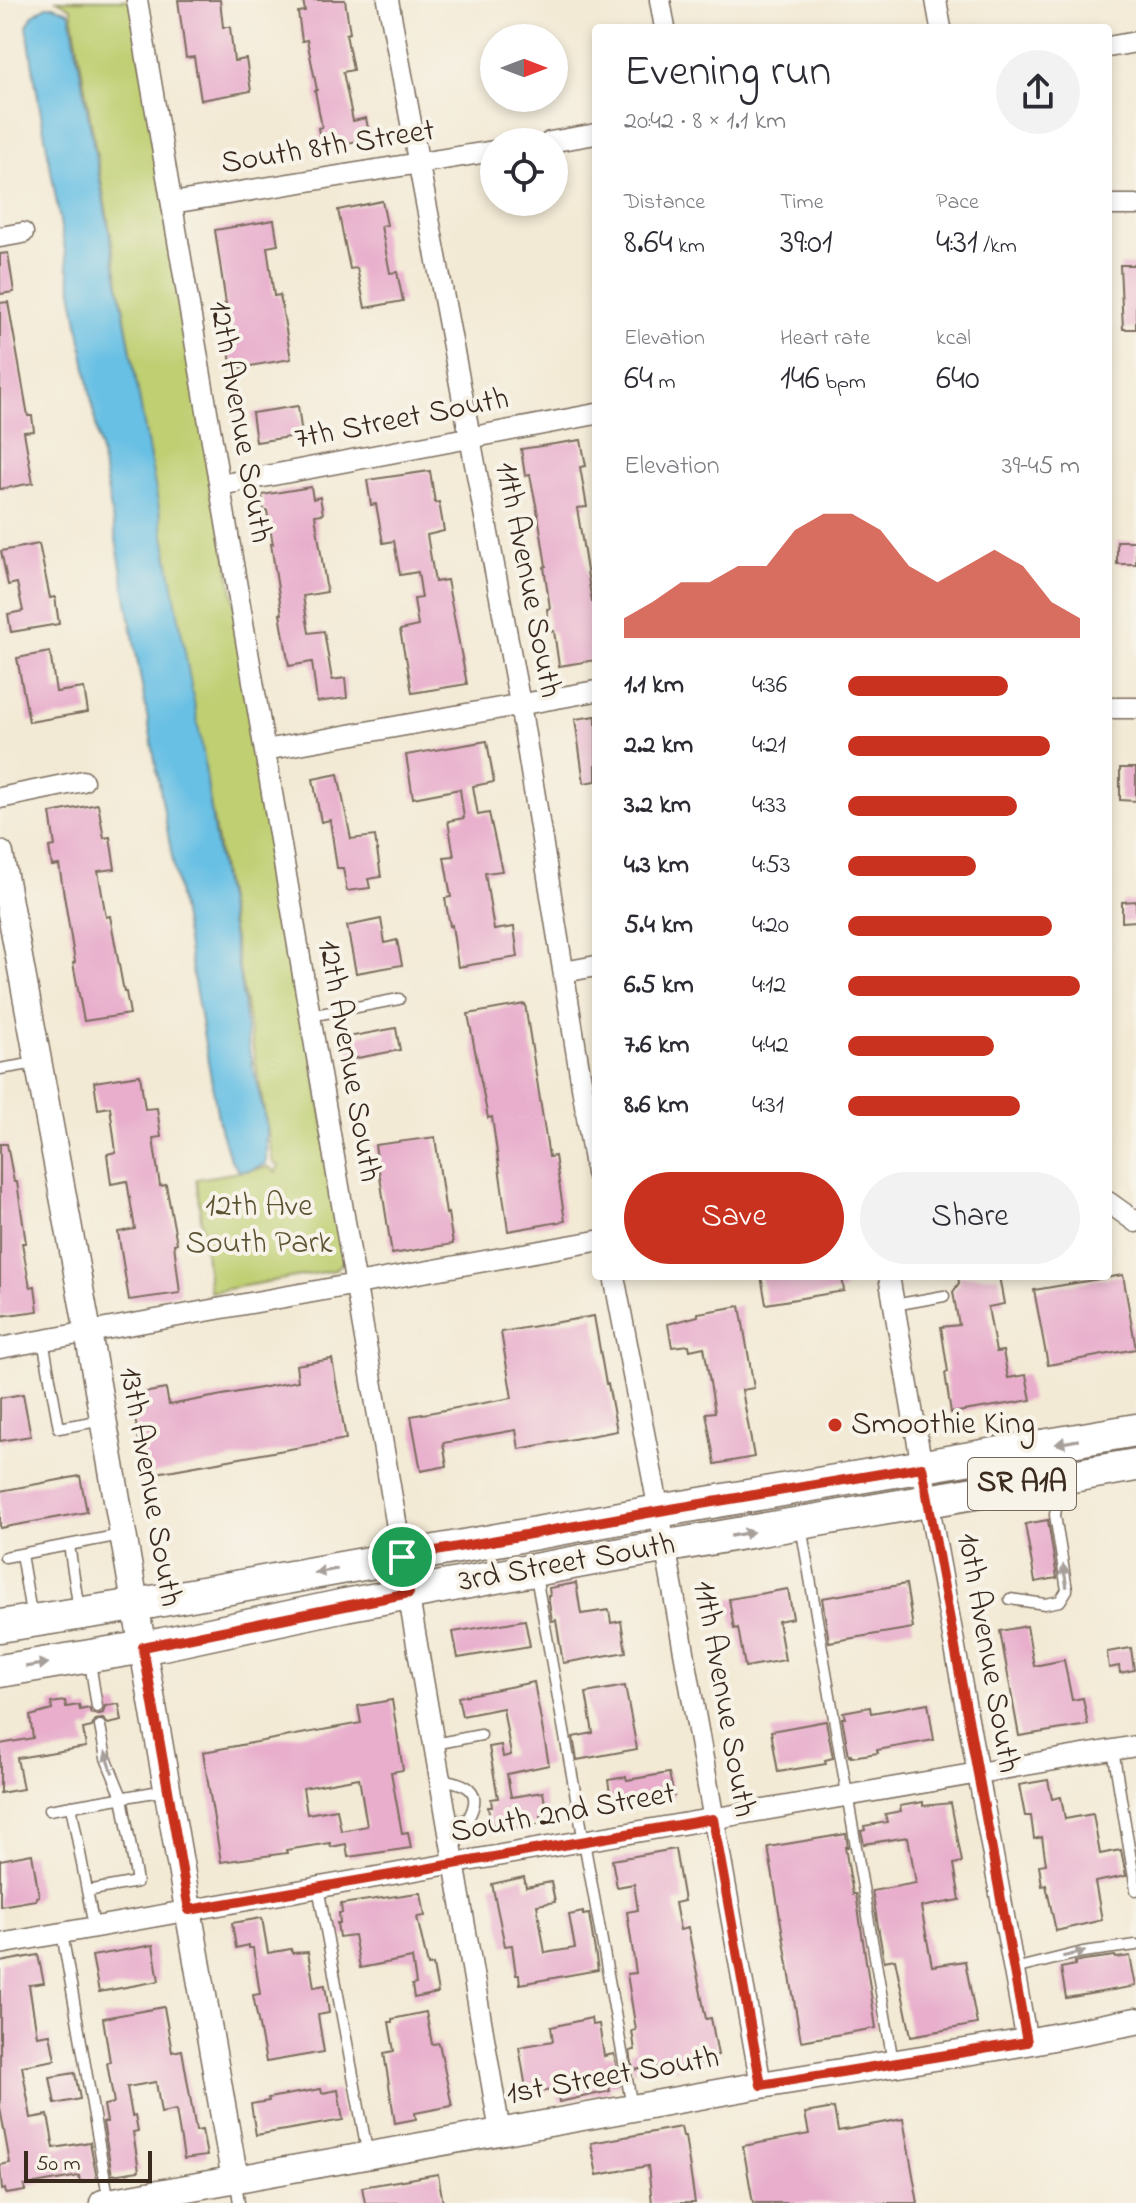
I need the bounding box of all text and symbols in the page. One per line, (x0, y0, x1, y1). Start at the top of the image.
north arrow (480, 24, 568, 112)
map controls (480, 24, 568, 216)
text: Evening run (624, 41, 831, 105)
button: share (996, 50, 1080, 134)
text: 20:42 · 8 × 1.1 km (624, 103, 786, 141)
street label: South 8th Street (218, 108, 439, 188)
button: locate (480, 128, 568, 216)
text: Distance (624, 187, 705, 219)
text: Time (780, 187, 824, 219)
text: Pace (936, 187, 979, 219)
text: 8.64 (624, 219, 673, 269)
text: 39:01 (780, 219, 833, 269)
text: 4:31 (936, 219, 978, 269)
text: km (673, 231, 705, 263)
text: /km (978, 231, 1017, 263)
street label: 12th Avenue South (195, 297, 283, 547)
text: Elevation (624, 323, 705, 355)
text: Heart rate (780, 323, 870, 355)
text: kcal (936, 323, 971, 355)
text: 64 (624, 355, 653, 405)
text: 146 (780, 355, 820, 405)
text: 640 (936, 355, 980, 405)
text: m (653, 367, 676, 399)
text: bpm (820, 367, 866, 399)
street label: 7th Street South (291, 376, 513, 464)
text: Elevation (624, 448, 720, 486)
text: 39–45 m (1002, 448, 1080, 486)
street label: 11th Avenue South (481, 458, 573, 702)
text: 1.1 km (624, 667, 684, 705)
text: 4:36 (752, 667, 787, 705)
text: 2.2 km (624, 727, 693, 765)
text: 4:21 (752, 727, 786, 765)
text: 3.2 km (624, 787, 691, 825)
text: 4:33 (752, 787, 786, 825)
text: 4.3 km (624, 847, 689, 885)
text: 4:53 (752, 847, 791, 885)
text: 5.4 km (624, 907, 693, 945)
text: 4:20 (752, 907, 789, 945)
street label: 12th Avenue South (304, 936, 392, 1186)
text: 6.5 km (624, 967, 694, 1005)
text: 4:12 (752, 967, 786, 1005)
text: 7.6 km (624, 1027, 690, 1065)
text: 4:42 (752, 1027, 789, 1065)
text: 8.6 km (624, 1087, 689, 1125)
text: 4:31 (752, 1087, 784, 1125)
button: Save (624, 1172, 844, 1264)
button: Share (860, 1172, 1080, 1264)
park label: 12th Ave South Park (185, 1184, 334, 1268)
street label: 13th Avenue South (105, 1364, 193, 1610)
place label: Smoothie King (851, 1402, 1035, 1449)
marker: Smoothie King (826, 1416, 844, 1434)
one-way arrow (1054, 1437, 1079, 1449)
road number: SR A1A (968, 1458, 1076, 1510)
street label: 3rd Street South (455, 1522, 679, 1606)
pin (368, 1523, 436, 1591)
one-way arrow (730, 1527, 755, 1540)
street label: 10th Avenue South (943, 1529, 1031, 1777)
icon: arrive (380, 1535, 424, 1579)
one-way arrow (1058, 1563, 1070, 1588)
one-way arrow (313, 1565, 338, 1577)
street label: 11th Avenue South (679, 1577, 767, 1821)
one-way arrow (25, 1658, 50, 1671)
one-way arrow (102, 1750, 115, 1774)
street label: South 2nd Street (447, 1771, 679, 1857)
one-way arrow (1062, 1947, 1087, 1960)
street label: 1st Street South (503, 2035, 723, 2119)
scale bar (24, 2147, 152, 2183)
text: 50 m (36, 2149, 81, 2181)

